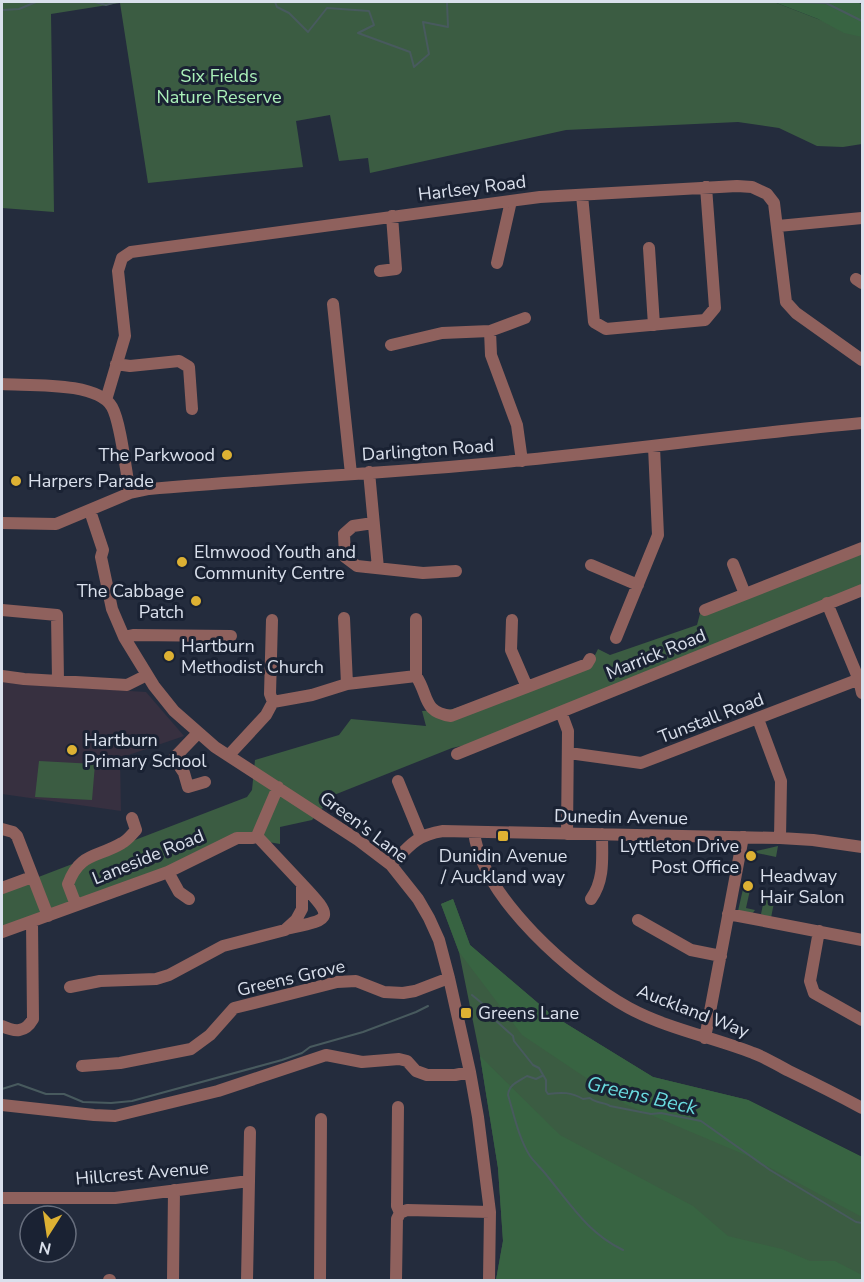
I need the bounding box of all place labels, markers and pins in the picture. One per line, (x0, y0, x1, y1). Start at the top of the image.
place label: The Parkwood (99, 443, 215, 467)
marker: The Parkwood (220, 448, 234, 462)
place label: Harpers Parade (28, 469, 154, 493)
marker: Harpers Parade (9, 474, 23, 488)
place label: Elmwood Youth and Community Centre (194, 540, 356, 585)
marker: Elmwood Youth and Community Centre (175, 555, 189, 569)
place label: The Cabbage Patch (77, 579, 184, 624)
marker: The Cabbage Patch (189, 594, 203, 608)
place label: Hartburn Methodist Church (181, 634, 324, 679)
marker: Hartburn Methodist Church (162, 649, 176, 663)
place label: Hartburn Primary School (84, 728, 207, 773)
marker: Hartburn Primary School (65, 743, 79, 757)
marker: Dunidin Avenue / Auckland way (496, 829, 510, 843)
place label: Lyttleton Drive Post Office (620, 834, 739, 879)
place label: Dunidin Avenue / Auckland way (439, 844, 567, 889)
marker: Lyttleton Drive Post Office (744, 849, 758, 863)
place label: Headway Hair Salon (760, 864, 845, 909)
marker: Headway Hair Salon (741, 879, 755, 893)
place label: Greens Lane (478, 1001, 579, 1025)
marker: Greens Lane (459, 1006, 473, 1020)

